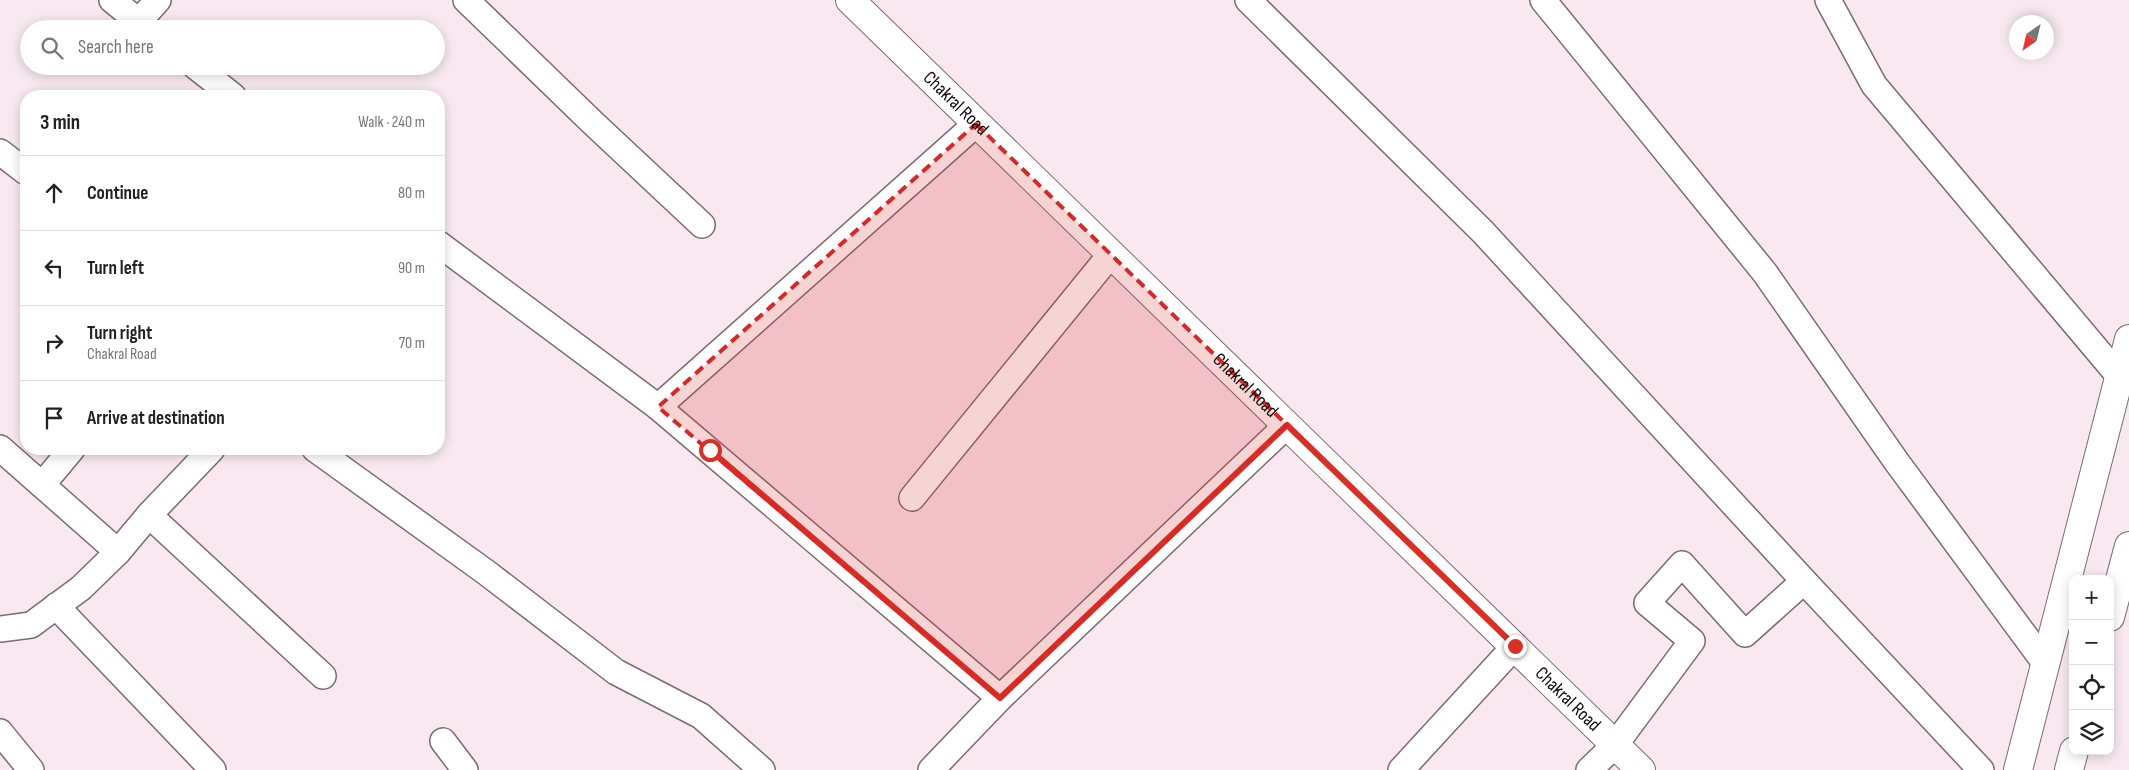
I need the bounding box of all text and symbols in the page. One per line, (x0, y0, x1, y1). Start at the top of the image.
north arrow (2009, 15, 2054, 60)
search box (20, 20, 445, 75)
icon: search (38, 34, 66, 62)
text: Search here (78, 36, 154, 59)
street label: Chakral Road (918, 66, 994, 140)
text: 3 min (40, 110, 80, 135)
text: Walk · 240 m (358, 113, 425, 132)
icon: ahead (40, 179, 68, 207)
text: Continue (87, 182, 148, 205)
text: 80 m (398, 184, 425, 203)
icon: left (40, 254, 68, 282)
text: Turn left (87, 257, 144, 280)
text: 90 m (398, 259, 425, 278)
text: Turn right (87, 322, 152, 345)
icon: right (40, 329, 68, 357)
text: 70 m (399, 334, 425, 353)
text: Chakral Road (87, 345, 157, 364)
street label: Chakral Road (1208, 348, 1283, 422)
icon: arrive (40, 404, 68, 432)
text: Arrive at destination (87, 407, 225, 430)
route start (699, 439, 722, 462)
map controls (2069, 575, 2114, 755)
button: + (2069, 575, 2114, 620)
button: − (2069, 620, 2114, 665)
route end (1504, 635, 1527, 658)
street label: Chakral Road (1530, 662, 1606, 736)
button: locate (2069, 665, 2114, 710)
button: layers (2069, 710, 2114, 755)

